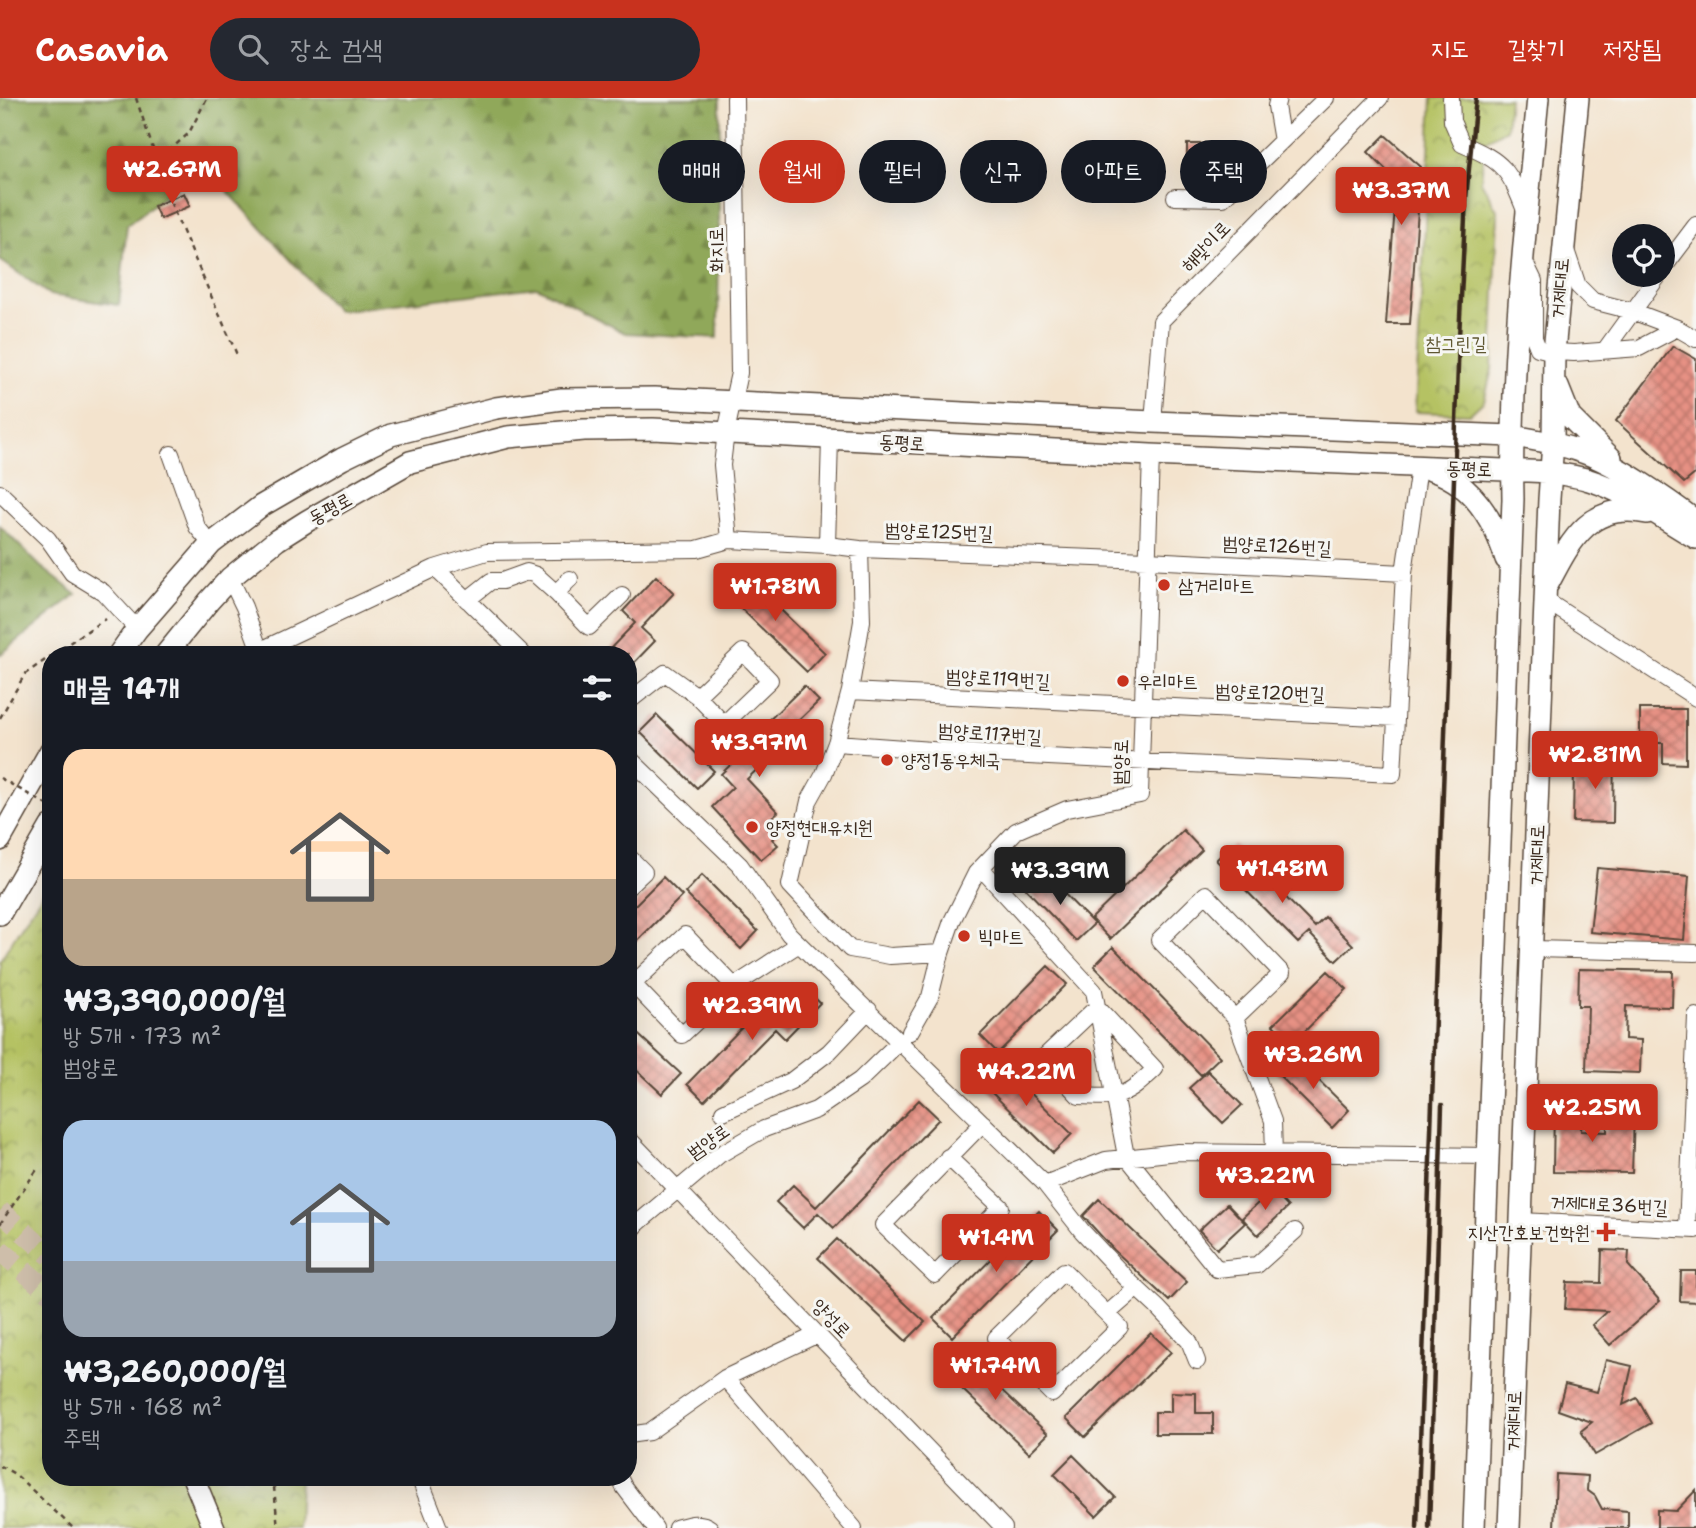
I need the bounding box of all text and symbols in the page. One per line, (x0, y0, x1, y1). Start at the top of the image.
search box (210, 18, 700, 81)
text: Casavia (35, 27, 168, 72)
icon: search (234, 30, 272, 68)
text: 장소 검색 (290, 31, 383, 66)
text: 지도 (1431, 33, 1469, 65)
text: 길찾기 (1507, 33, 1565, 65)
text: 저장됨 (1603, 33, 1661, 65)
chip: 매매 (658, 140, 745, 203)
chip: 월세 (759, 140, 845, 203)
chip: 필터 (859, 140, 946, 203)
chip: 신규 (960, 140, 1047, 203)
chip: 아파트 (1061, 140, 1166, 203)
chip: 주택 (1180, 140, 1267, 203)
pin: ₩2.67M (115, 146, 229, 206)
text: ₩2.67M (123, 154, 221, 184)
pin: ₩3.37M (1344, 167, 1458, 227)
text: ₩3.37M (1352, 175, 1450, 205)
street label: 해맞이로 (1175, 216, 1236, 277)
map controls (1612, 224, 1675, 287)
button: locate (1612, 224, 1675, 287)
street label: 화지로 (704, 227, 729, 273)
street label: 거제대로 (1544, 256, 1575, 320)
park label: 참그린길 (1425, 331, 1487, 356)
street label: 동평로 (878, 429, 926, 456)
street label: 동평로 (1446, 455, 1492, 482)
street label: 동평로 (304, 486, 356, 530)
street label: 범양로125번길 (885, 517, 993, 546)
street label: 범양로126번길 (1222, 530, 1332, 561)
pin: ₩1.78M (718, 564, 832, 623)
text: ₩1.78M (729, 571, 821, 601)
place label: 삼거리마트 (1178, 573, 1254, 598)
marker: 삼거리마트 (1156, 577, 1172, 593)
street label: 범양로119번길 (945, 663, 1051, 694)
text: 매물 14개 (63, 668, 180, 709)
icon: filters (578, 669, 616, 707)
place label: 우리마트 (1137, 669, 1198, 694)
marker: 우리마트 (1115, 673, 1131, 689)
street label: 범양로120번길 (1215, 678, 1325, 707)
street label: 범양로117번길 (937, 717, 1043, 750)
pin: ₩3.97M (702, 720, 816, 779)
text: ₩3.97M (711, 727, 807, 757)
pin: ₩2.81M (1538, 732, 1652, 791)
street label: 범양로 (1107, 739, 1134, 785)
text: ₩2.81M (1548, 739, 1642, 769)
place label: 양정1동우체국 (901, 748, 1001, 773)
marker: 양정1동우체국 (879, 752, 895, 768)
icon: home (277, 794, 403, 920)
place label: 양정현대유치원 (766, 815, 873, 840)
marker: 양정현대유치원 (744, 819, 760, 835)
street label: 거제대로 (1523, 824, 1550, 886)
pin: ₩1.48M (1225, 846, 1339, 905)
pin: ₩3.39M (1003, 848, 1117, 907)
text: ₩1.48M (1236, 853, 1328, 883)
text: ₩3.39M (1010, 855, 1110, 885)
place label: 빅마트 (978, 924, 1024, 949)
marker: 빅마트 (956, 928, 972, 944)
text: ₩3,390,000/월 (63, 980, 286, 1021)
pin: ₩2.39M (695, 982, 809, 1042)
text: ₩2.39M (702, 990, 802, 1020)
text: 방 5개 · 173 m² (63, 1021, 221, 1051)
pin: ₩3.26M (1256, 1032, 1370, 1091)
text: ₩3.26M (1263, 1039, 1363, 1069)
pin: ₩4.22M (969, 1048, 1083, 1108)
text: 범양로 (63, 1052, 119, 1082)
text: ₩4.22M (976, 1056, 1076, 1086)
pin: ₩2.25M (1535, 1084, 1649, 1144)
text: ₩2.25M (1543, 1092, 1641, 1122)
street label: 범양로 (682, 1118, 734, 1165)
pin: ₩3.22M (1208, 1152, 1322, 1212)
text: ₩3.22M (1215, 1160, 1315, 1190)
icon: home (277, 1165, 403, 1291)
street label: 거제대로36번길 (1549, 1189, 1668, 1220)
pin: ₩1.4M (947, 1214, 1045, 1274)
place label: 지산간호보건학원 (1468, 1220, 1590, 1245)
text: ₩1.4M (958, 1222, 1034, 1252)
marker: 지산간호보건학원 (1596, 1222, 1616, 1242)
street label: 양성로 (807, 1293, 857, 1344)
pin: ₩1.74M (938, 1342, 1052, 1402)
text: ₩1.74M (949, 1350, 1041, 1380)
text: ₩3,260,000/월 (63, 1351, 286, 1392)
street label: 거제대로 (1500, 1390, 1527, 1452)
text: 방 5개 · 168 m² (63, 1392, 222, 1422)
text: 주택 (63, 1423, 100, 1453)

